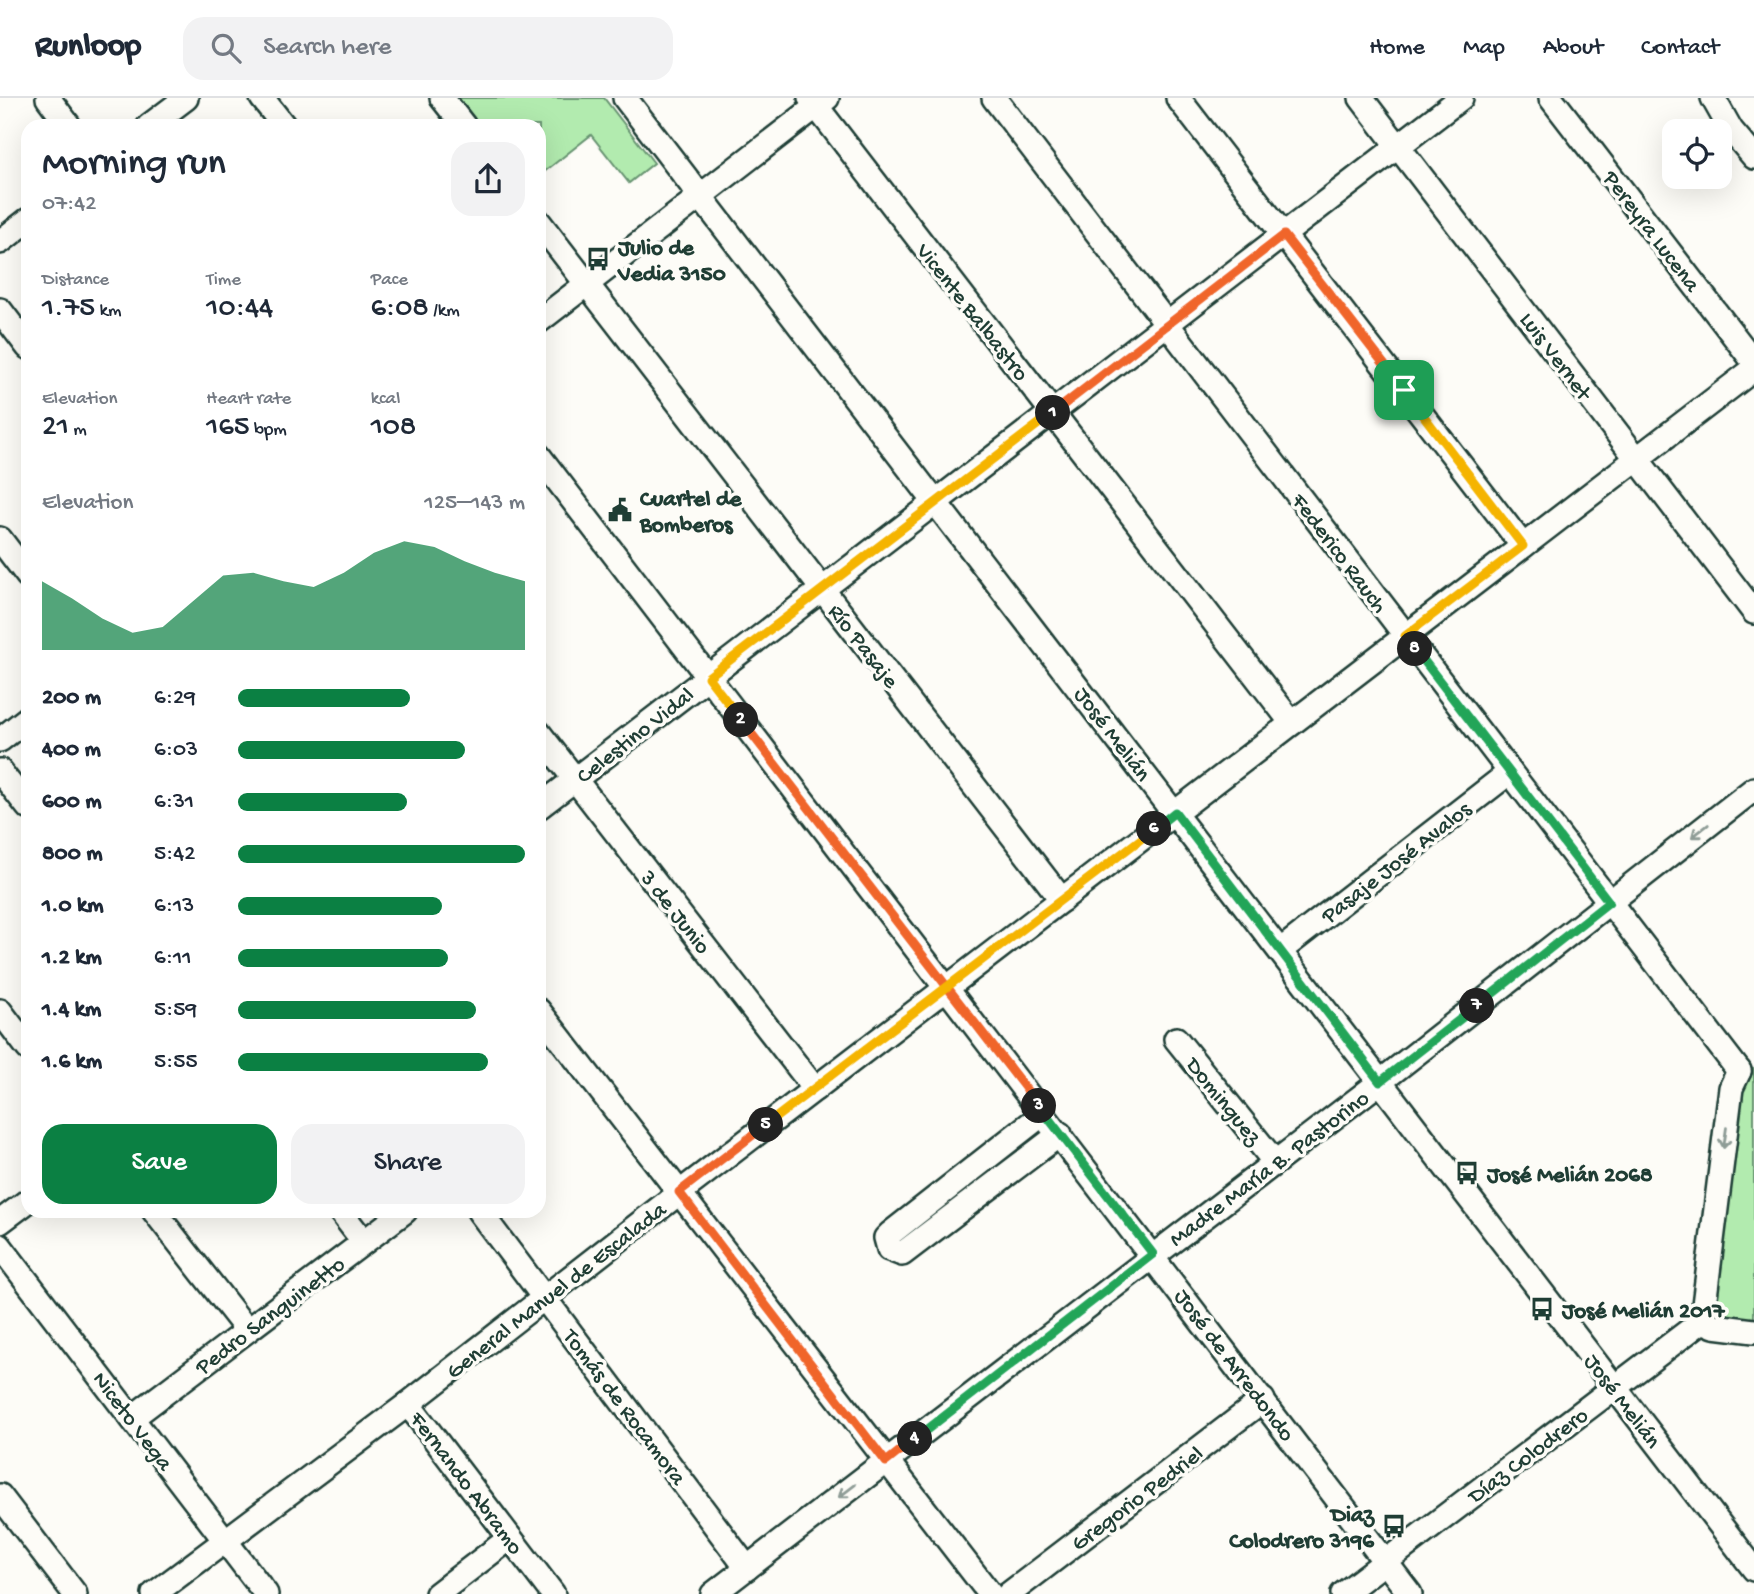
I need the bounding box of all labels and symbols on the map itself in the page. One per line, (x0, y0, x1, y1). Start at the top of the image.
street label: Pereyra Lucena (1595, 165, 1705, 299)
place label: Julio de Vedia 3150 (617, 236, 726, 289)
street label: Vicente Balbastro (908, 238, 1033, 388)
bus stop icon: Julio de Vedia 3150 (584, 245, 612, 273)
street label: Luis Vernet (1512, 308, 1597, 408)
pin (1374, 360, 1434, 420)
pin: 1 (1036, 396, 1070, 430)
place label: Cuartel de Bomberos (639, 487, 742, 540)
street label: Federico Rauch (1284, 488, 1392, 619)
public building icon: Cuartel de Bomberos (606, 496, 634, 524)
street label: Río Pasaje (821, 600, 904, 696)
pin: 8 (1398, 632, 1432, 666)
street label: José Melián (1067, 682, 1156, 788)
street label: Celestino Vidal (572, 683, 700, 791)
pin: 2 (724, 702, 758, 738)
street label: Pasaje José Avalos (1316, 797, 1478, 931)
pin: 6 (1136, 812, 1172, 846)
one-way arrow (1691, 824, 1710, 839)
street label: 3 de Junio (633, 865, 715, 961)
pin: 7 (1460, 988, 1494, 1024)
street label: Dominguez (1177, 1051, 1266, 1152)
street label: Madre María B. Pastorino (1165, 1086, 1375, 1254)
pin: 3 (1021, 1088, 1056, 1124)
pin: 5 (748, 1108, 784, 1142)
one-way arrow (1718, 1126, 1731, 1148)
bus stop icon: José Melián 2068 (1453, 1159, 1481, 1187)
place label: José Melián 2068 (1486, 1163, 1653, 1190)
street label: General Manuel de Escalada (442, 1197, 673, 1386)
street label: Pedro Sanguinetto (190, 1252, 351, 1382)
street label: José de Arredondo (1167, 1284, 1299, 1448)
bus stop icon: José Melián 2017 (1528, 1295, 1556, 1323)
place label: José Melián 2017 (1561, 1299, 1726, 1326)
street label: Tomás de Rocamora (555, 1323, 691, 1492)
street label: José Melián (1577, 1349, 1666, 1455)
street label: Niceto Vega (85, 1367, 178, 1478)
street label: Díaz Colodrero (1462, 1403, 1595, 1512)
street label: Fernando Abramo (402, 1406, 528, 1561)
pin: 4 (898, 1422, 932, 1456)
street label: Gregorio Pedriel (1067, 1441, 1209, 1558)
one-way arrow (839, 1484, 857, 1499)
place label: Diaz Colodrero 3196 (1229, 1503, 1376, 1556)
bus stop icon: Diaz Colodrero 3196 (1380, 1512, 1408, 1540)

